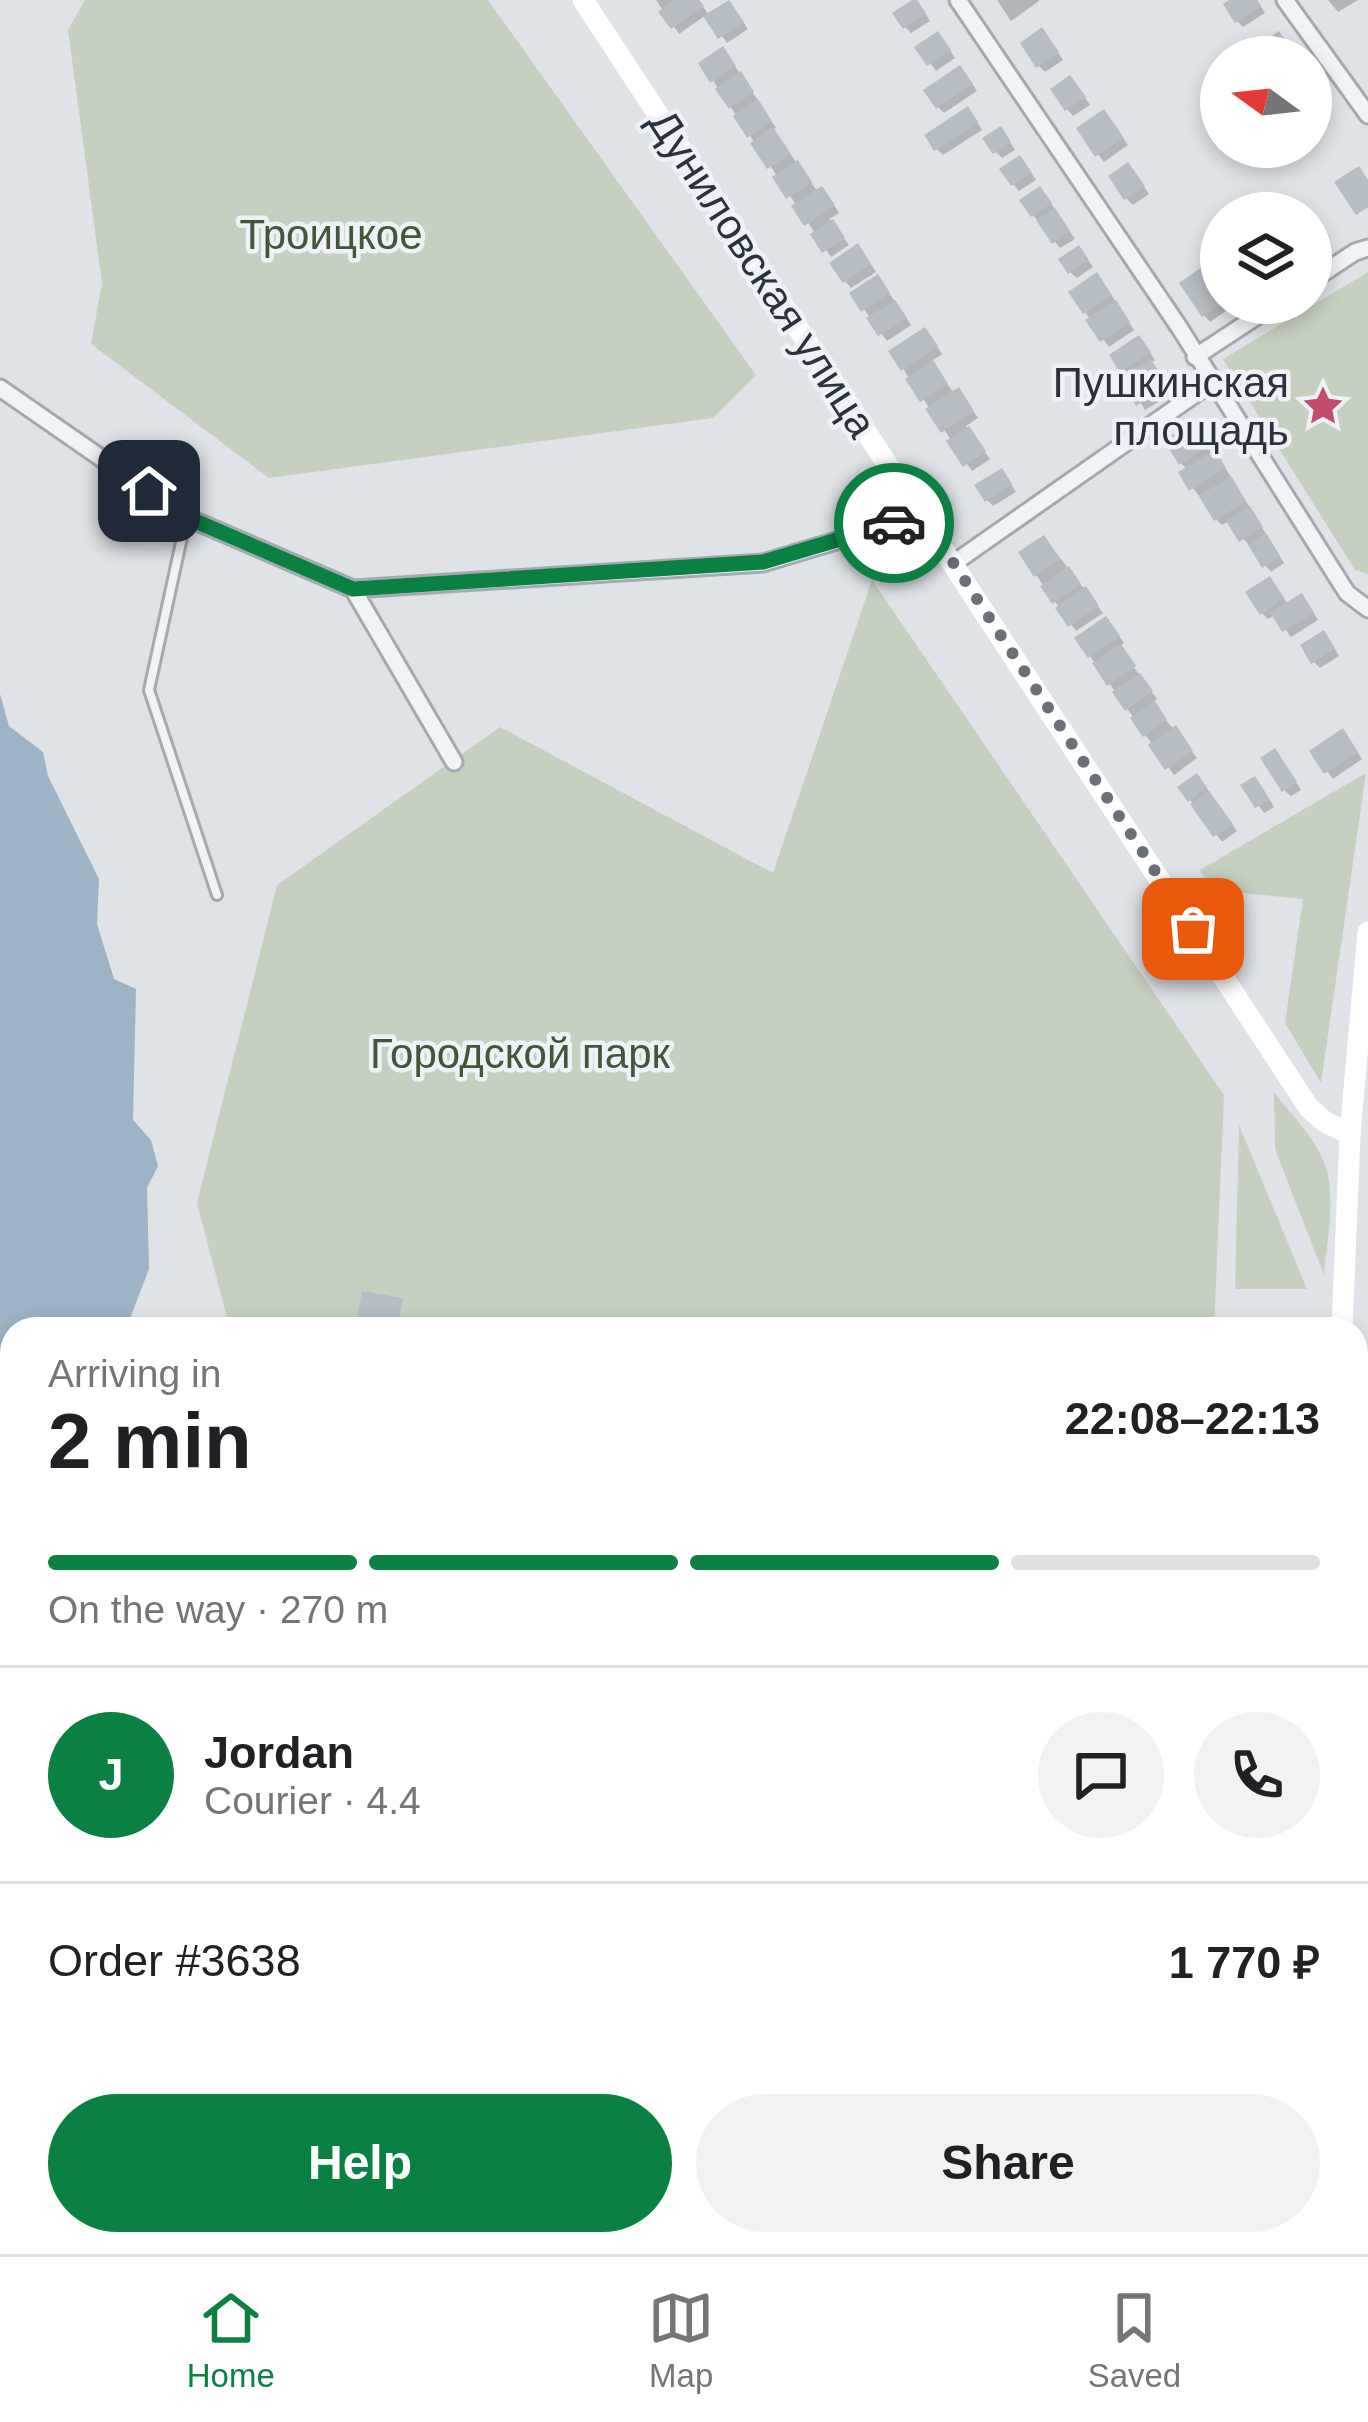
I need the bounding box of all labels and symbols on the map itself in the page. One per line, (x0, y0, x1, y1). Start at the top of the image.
north arrow (1200, 36, 1332, 168)
street label: Дуниловская улица (639, 101, 886, 446)
park label: Троицкое (239, 211, 423, 258)
place label: Пушкинская площадь (1053, 359, 1289, 454)
place icon: Пушкинская площадь (1300, 383, 1346, 429)
pin (98, 440, 200, 542)
courier (834, 463, 954, 583)
pin (1142, 878, 1244, 980)
park label: Городской парк (370, 1030, 671, 1077)

